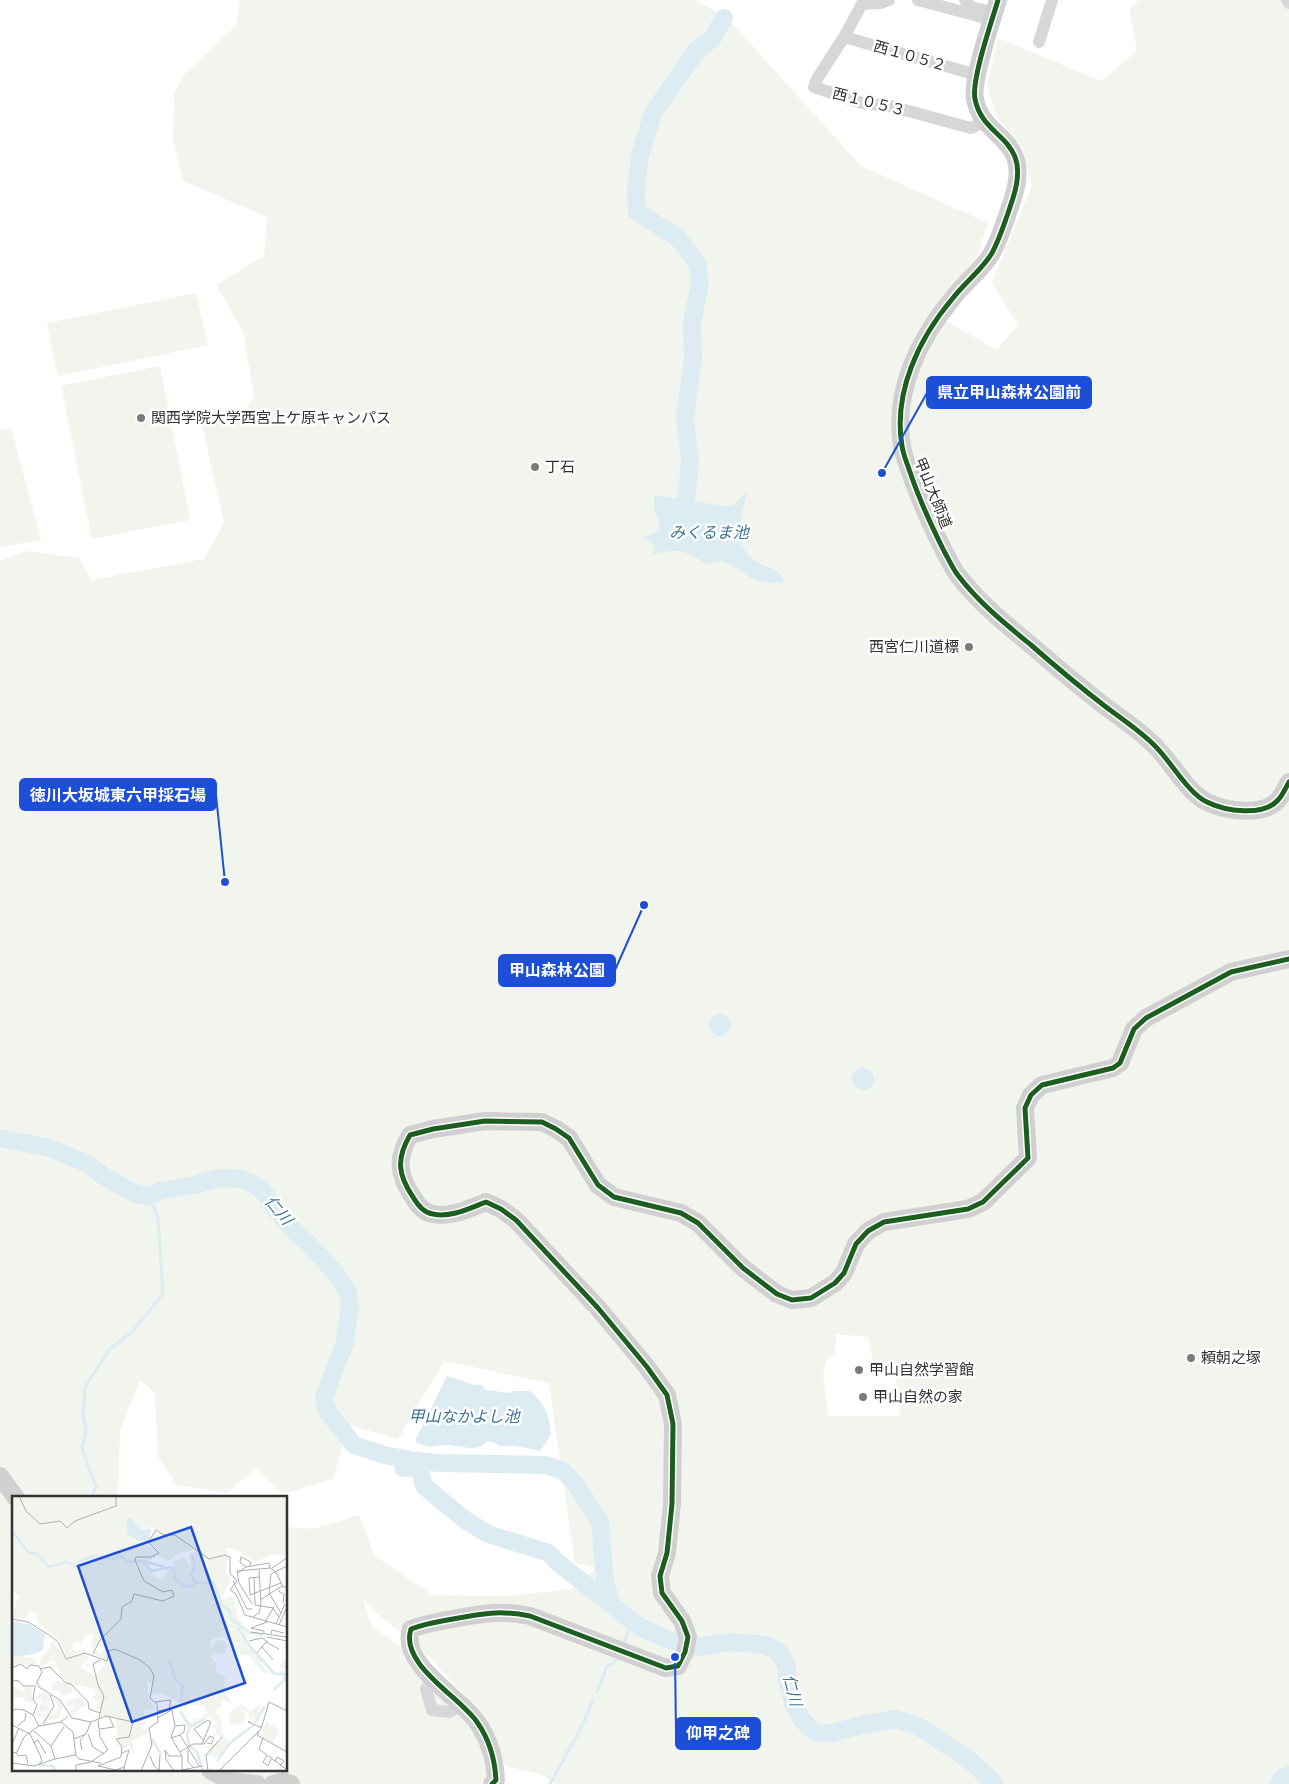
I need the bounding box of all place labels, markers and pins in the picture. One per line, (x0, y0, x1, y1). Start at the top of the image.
callout: 県立甲山森林公園前 (927, 377, 1091, 408)
place label: 関西学院大学西宮上ケ原キャンパス (151, 408, 391, 427)
marker: 関西学院大学西宮上ケ原キャンパス (135, 412, 147, 424)
place label: 丁石 (545, 457, 575, 476)
marker: 丁石 (529, 461, 541, 473)
place label: 西宮仁川道標 (869, 637, 959, 656)
marker: 西宮仁川道標 (963, 641, 975, 653)
callout: 徳川大坂城東六甲採石場 (20, 779, 216, 810)
callout: 甲山森林公園 (499, 955, 615, 986)
place label: 頼朝之塚 (1201, 1348, 1261, 1367)
marker: 頼朝之塚 (1185, 1352, 1197, 1364)
place label: 甲山自然学習館 (869, 1360, 974, 1379)
marker: 甲山自然学習館 (853, 1364, 865, 1376)
place label: 甲山自然の家 (873, 1387, 963, 1406)
marker: 甲山自然の家 (857, 1391, 869, 1403)
callout: 仰甲之碑 (676, 1718, 760, 1749)

